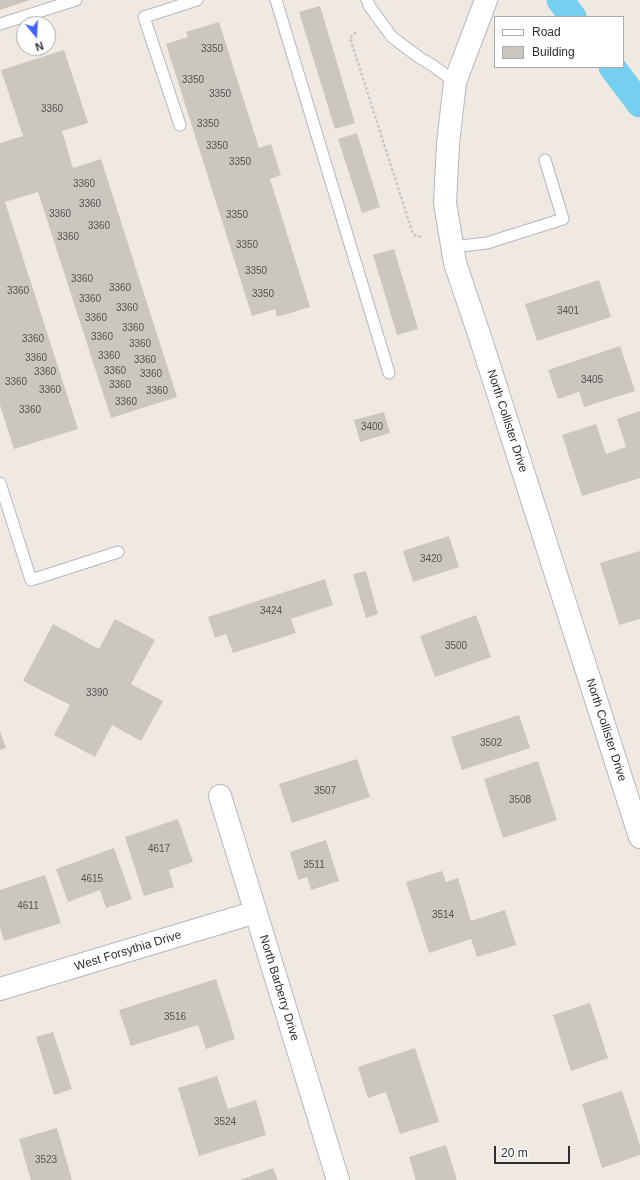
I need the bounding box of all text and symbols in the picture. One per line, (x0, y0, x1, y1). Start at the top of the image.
north arrow (16, 16, 56, 56)
legend (494, 16, 624, 68)
text: Road (532, 25, 561, 39)
text: N (34, 40, 45, 53)
house number: 3350 (201, 43, 223, 55)
text: Building (532, 45, 575, 59)
house number: 3350 (182, 74, 204, 86)
house number: 3350 (209, 88, 231, 100)
house number: 3360 (41, 103, 63, 115)
house number: 3350 (197, 118, 219, 130)
house number: 3350 (206, 140, 228, 152)
house number: 3350 (229, 156, 251, 168)
house number: 3360 (73, 178, 95, 190)
house number: 3360 (79, 198, 101, 210)
house number: 3360 (49, 208, 71, 220)
house number: 3350 (226, 209, 248, 221)
house number: 3360 (88, 220, 110, 232)
house number: 3360 (57, 231, 79, 243)
house number: 3350 (236, 239, 258, 251)
house number: 3350 (245, 265, 267, 277)
house number: 3360 (71, 273, 93, 285)
house number: 3360 (109, 282, 131, 294)
house number: 3360 (7, 285, 29, 297)
house number: 3350 (252, 288, 274, 300)
house number: 3360 (79, 293, 101, 305)
house number: 3360 (116, 302, 138, 314)
house number: 3401 (557, 305, 579, 317)
house number: 3360 (85, 312, 107, 324)
house number: 3360 (122, 322, 144, 334)
house number: 3360 (91, 331, 113, 343)
house number: 3360 (22, 333, 44, 345)
house number: 3360 (129, 338, 151, 350)
house number: 3360 (98, 350, 120, 362)
house number: 3360 (25, 352, 47, 364)
house number: 3360 (134, 354, 156, 366)
house number: 3360 (104, 365, 126, 377)
house number: 3360 (34, 366, 56, 378)
house number: 3360 (140, 368, 162, 380)
street label: North Collister Drive (484, 368, 530, 474)
house number: 3405 (581, 374, 603, 386)
house number: 3360 (5, 376, 27, 388)
house number: 3360 (109, 379, 131, 391)
house number: 3360 (39, 384, 61, 396)
house number: 3360 (146, 385, 168, 397)
house number: 3360 (115, 396, 137, 408)
house number: 3360 (19, 404, 41, 416)
house number: 3400 (361, 421, 383, 433)
house number: 3420 (420, 553, 442, 565)
house number: 3424 (260, 605, 282, 617)
house number: 3500 (445, 640, 467, 652)
street label: North Collister Drive (583, 677, 629, 783)
house number: 3390 (86, 687, 108, 699)
house number: 3502 (480, 737, 502, 749)
house number: 3507 (314, 785, 336, 797)
house number: 3508 (509, 794, 531, 806)
house number: 4617 (148, 843, 170, 855)
house number: 3511 (303, 859, 325, 871)
house number: 4615 (81, 873, 103, 885)
house number: 4611 (17, 900, 39, 912)
house number: 3514 (432, 909, 454, 921)
street label: West Forsythia Drive (73, 928, 183, 974)
street label: North Barberry Drive (256, 933, 302, 1043)
house number: 3516 (164, 1011, 186, 1023)
house number: 3524 (214, 1116, 236, 1128)
scale bar (496, 1138, 572, 1164)
text: 20 m (501, 1146, 528, 1160)
house number: 3523 (35, 1154, 57, 1166)

